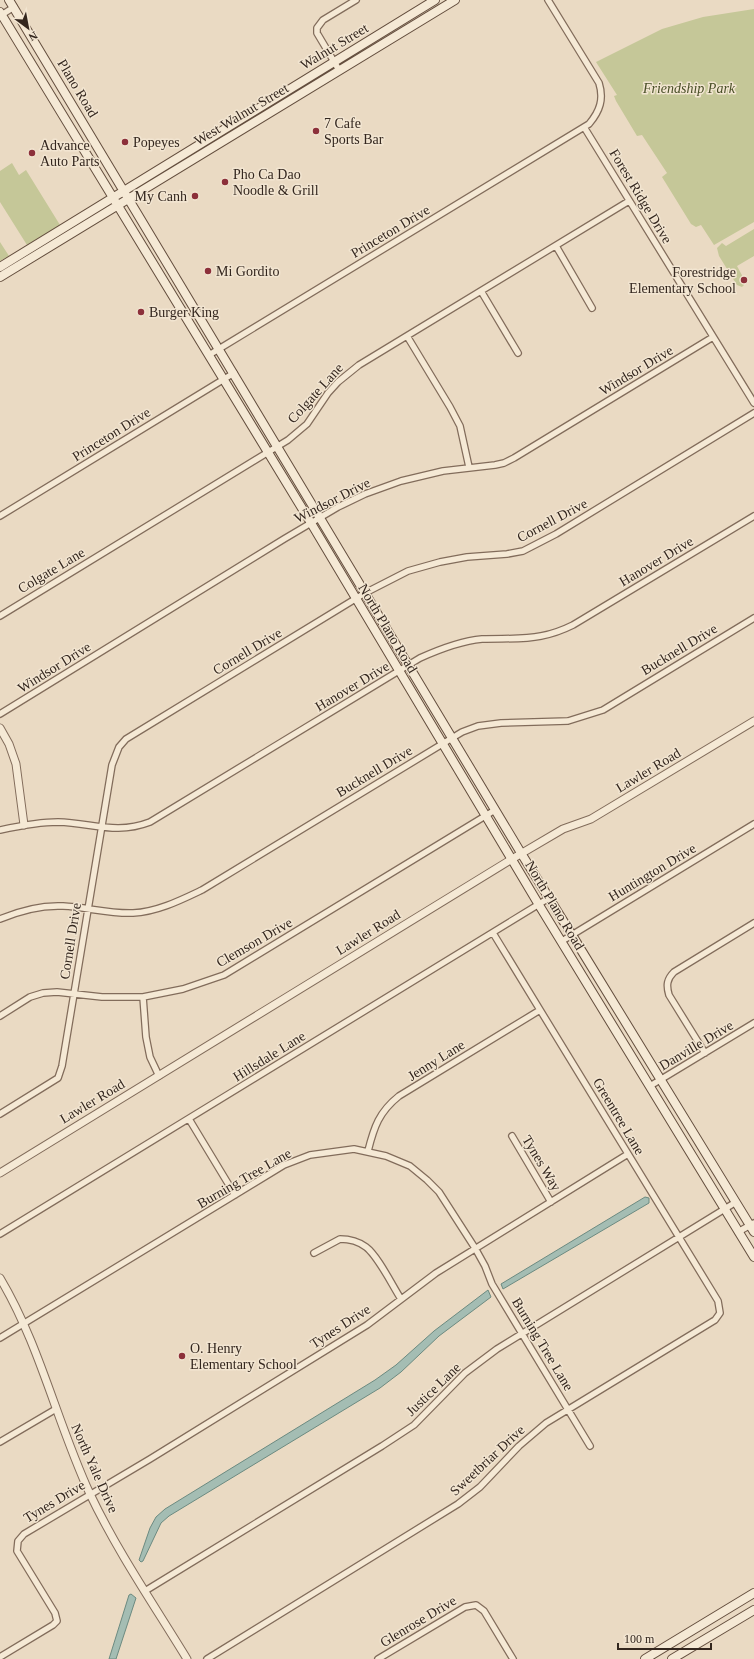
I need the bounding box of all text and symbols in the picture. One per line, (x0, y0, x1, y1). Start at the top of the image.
north arrow (8, 8, 48, 48)
street label: Walnut Street (298, 20, 371, 72)
text: N (27, 29, 40, 44)
street label: Plano Road (54, 57, 101, 120)
street label: West Walnut Street (191, 80, 291, 148)
park label: Friendship Park (642, 81, 736, 96)
place label: 7 Cafe Sports Bar (324, 116, 384, 147)
marker: 7 Cafe Sports Bar (311, 126, 321, 136)
place label: Popeyes (133, 135, 180, 150)
marker: Popeyes (120, 137, 130, 147)
place label: Advance Auto Parts (40, 138, 100, 169)
street label: Forest Ridge Drive (607, 146, 675, 246)
marker: Advance Auto Parts (27, 148, 37, 158)
place label: Pho Ca Dao Noodle & Grill (233, 167, 319, 198)
marker: Pho Ca Dao Noodle & Grill (220, 177, 230, 187)
place label: My Canh (135, 189, 187, 204)
marker: My Canh (190, 191, 200, 201)
street label: Princeton Drive (348, 202, 432, 261)
place label: Mi Gordito (216, 264, 279, 279)
place label: Forestridge Elementary School (629, 265, 736, 296)
marker: Mi Gordito (203, 266, 213, 276)
marker: Forestridge Elementary School (739, 275, 749, 285)
place label: Burger King (149, 305, 219, 320)
marker: Burger King (136, 307, 146, 317)
street label: Windsor Drive (597, 343, 676, 398)
street label: Colgate Lane (285, 360, 346, 426)
street label: Princeton Drive (70, 404, 153, 464)
street label: Windsor Drive (292, 475, 373, 526)
street label: Cornell Drive (515, 496, 590, 545)
street label: Hanover Drive (617, 533, 696, 589)
street label: Colgate Lane (15, 545, 87, 596)
street label: North Plano Road (355, 581, 420, 675)
street label: Bucknell Drive (639, 621, 720, 678)
street label: Cornell Drive (210, 625, 284, 678)
street label: Windsor Drive (15, 639, 93, 696)
street label: Hanover Drive (313, 658, 392, 714)
street label: Bucknell Drive (334, 743, 415, 800)
street label: Lawler Road (613, 745, 683, 796)
street label: Huntington Drive (606, 840, 699, 904)
street label: North Plano Road (522, 858, 587, 952)
street label: Cornell Drive (57, 902, 84, 980)
street label: Lawler Road (333, 907, 403, 958)
street label: Clemson Drive (214, 915, 295, 970)
street label: Danville Drive (657, 1017, 736, 1073)
street label: Hillsdale Lane (231, 1028, 308, 1085)
street label: Jenny Lane (405, 1037, 467, 1084)
street label: Greentree Lane (590, 1075, 647, 1157)
street label: Lawler Road (57, 1076, 127, 1127)
street label: Tynes Way (519, 1133, 564, 1194)
street label: Burning Tree Lane (195, 1145, 294, 1211)
street label: Burning Tree Lane (509, 1295, 576, 1393)
street label: Tynes Drive (307, 1301, 373, 1351)
place label: O. Henry Elementary School (190, 1341, 297, 1372)
marker: O. Henry Elementary School (177, 1351, 187, 1361)
street label: Justice Lane (403, 1360, 464, 1419)
street label: North Yale Drive (68, 1421, 121, 1515)
street label: Sweetbriar Drive (447, 1422, 528, 1499)
street label: Tynes Drive (21, 1477, 88, 1526)
street label: Glenrose Drive (378, 1593, 459, 1650)
scale bar (618, 1625, 711, 1651)
text: 100 m (624, 1632, 655, 1646)

